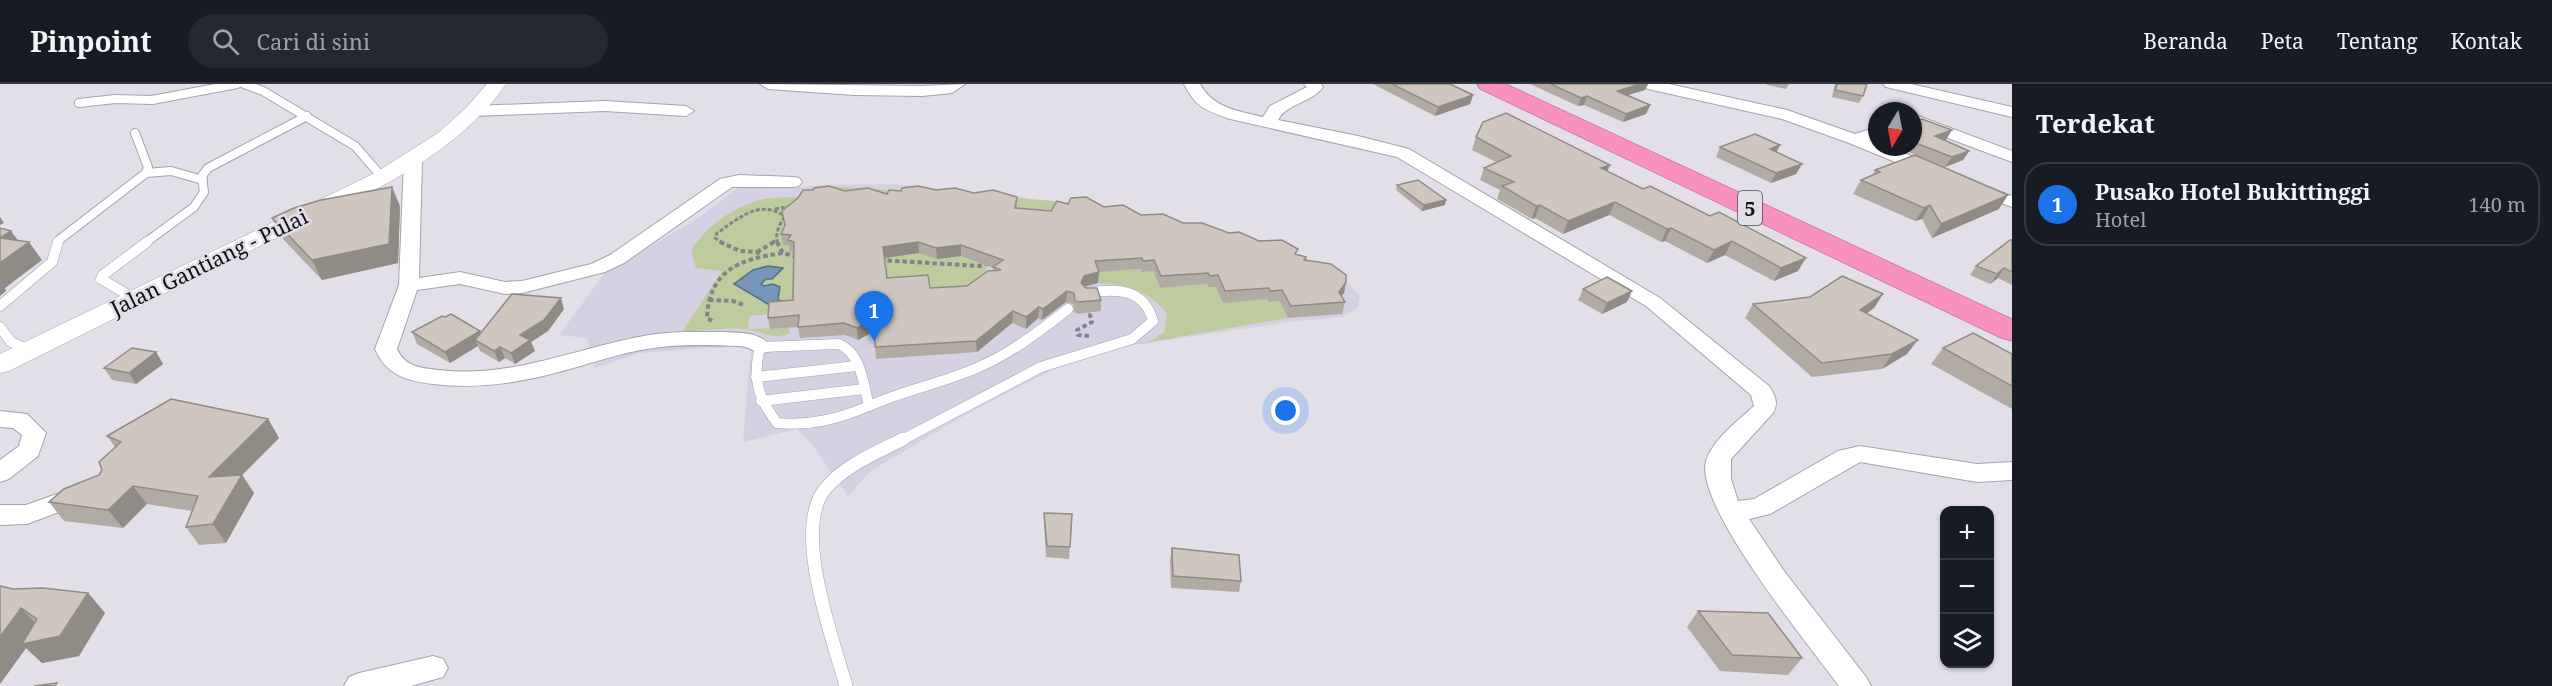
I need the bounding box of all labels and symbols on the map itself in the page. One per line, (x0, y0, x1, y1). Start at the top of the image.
north arrow (1868, 102, 1922, 156)
road number: 5 (1738, 191, 1762, 225)
street label: Jalan Gantiang - Pulai (105, 202, 313, 322)
pin: 1 (854, 292, 894, 341)
your location (1271, 396, 1300, 425)

